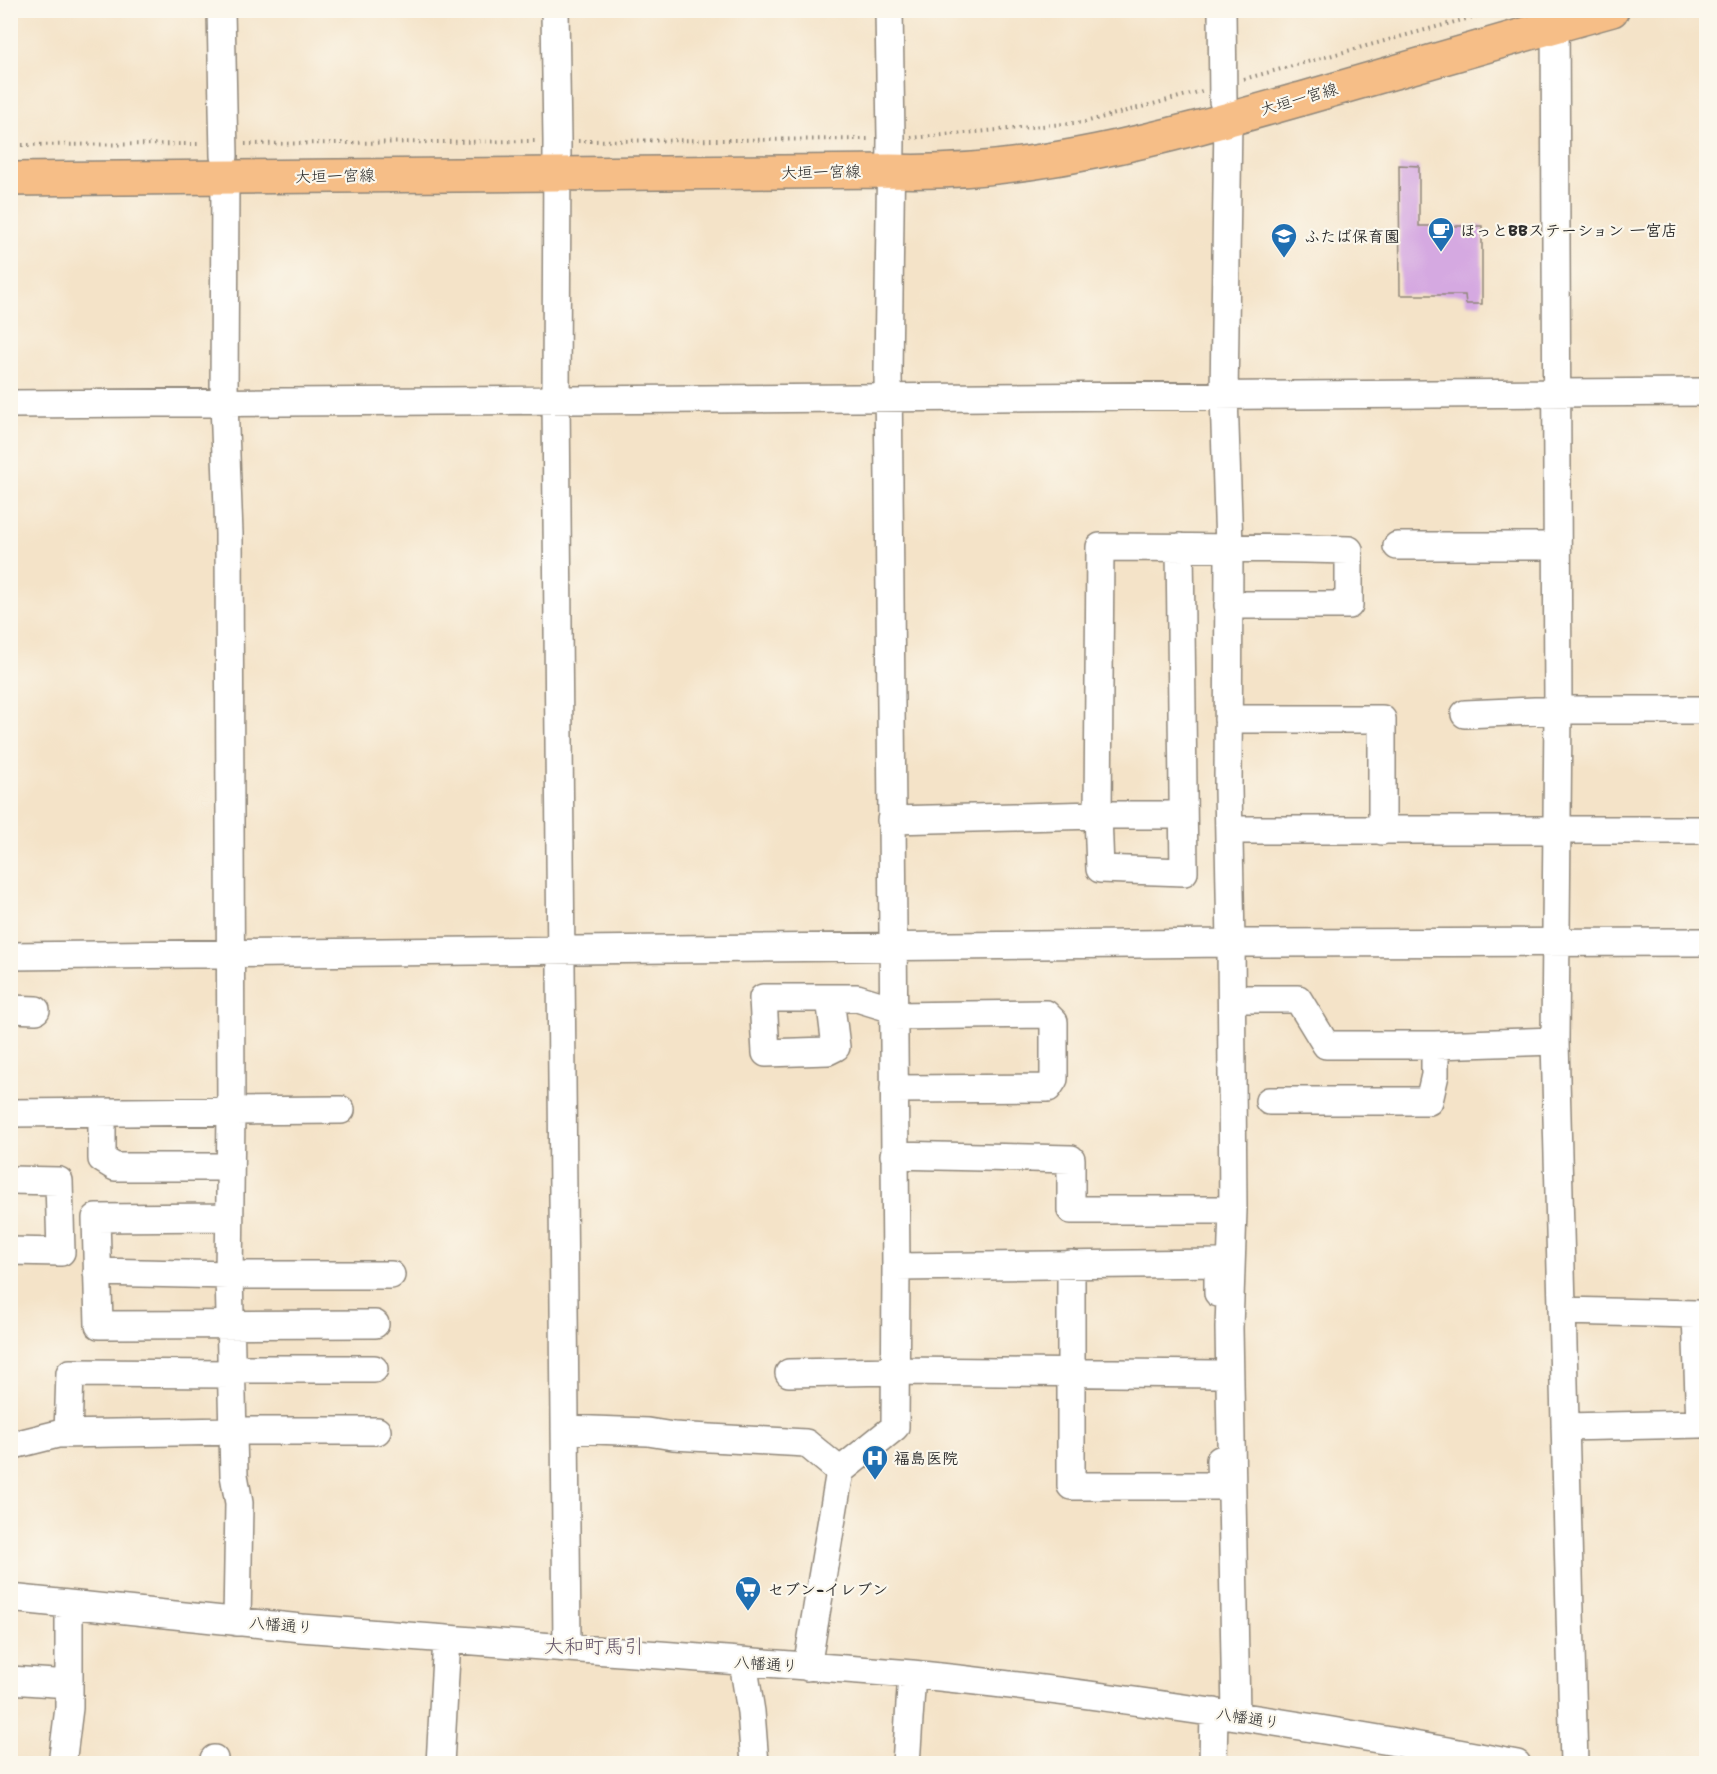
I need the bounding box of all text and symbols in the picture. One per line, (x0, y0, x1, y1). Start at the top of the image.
street label: 大垣一宮線 (1258, 78, 1340, 120)
street label: 大垣一宮線 (781, 161, 861, 183)
street label: 大垣一宮線 (295, 165, 375, 187)
cafe icon: ほっとBBステーション 一宮店 (1426, 215, 1456, 253)
place label: ほっとBBステーション 一宮店 (1460, 220, 1678, 241)
school or university icon: ふたば保育園 (1269, 221, 1299, 259)
place label: ふたば保育園 (1304, 226, 1400, 247)
hospital icon: 福島医院 (860, 1443, 890, 1481)
place label: 福島医院 (894, 1448, 958, 1469)
supermarket icon: セブン-イレブン (733, 1574, 763, 1612)
place label: セブン-イレブン (768, 1579, 888, 1600)
street label: 八幡通り (248, 1612, 314, 1638)
district label: 大和町馬引 (544, 1633, 644, 1659)
street label: 八幡通り (733, 1651, 799, 1677)
street label: 八幡通り (1215, 1703, 1281, 1733)

